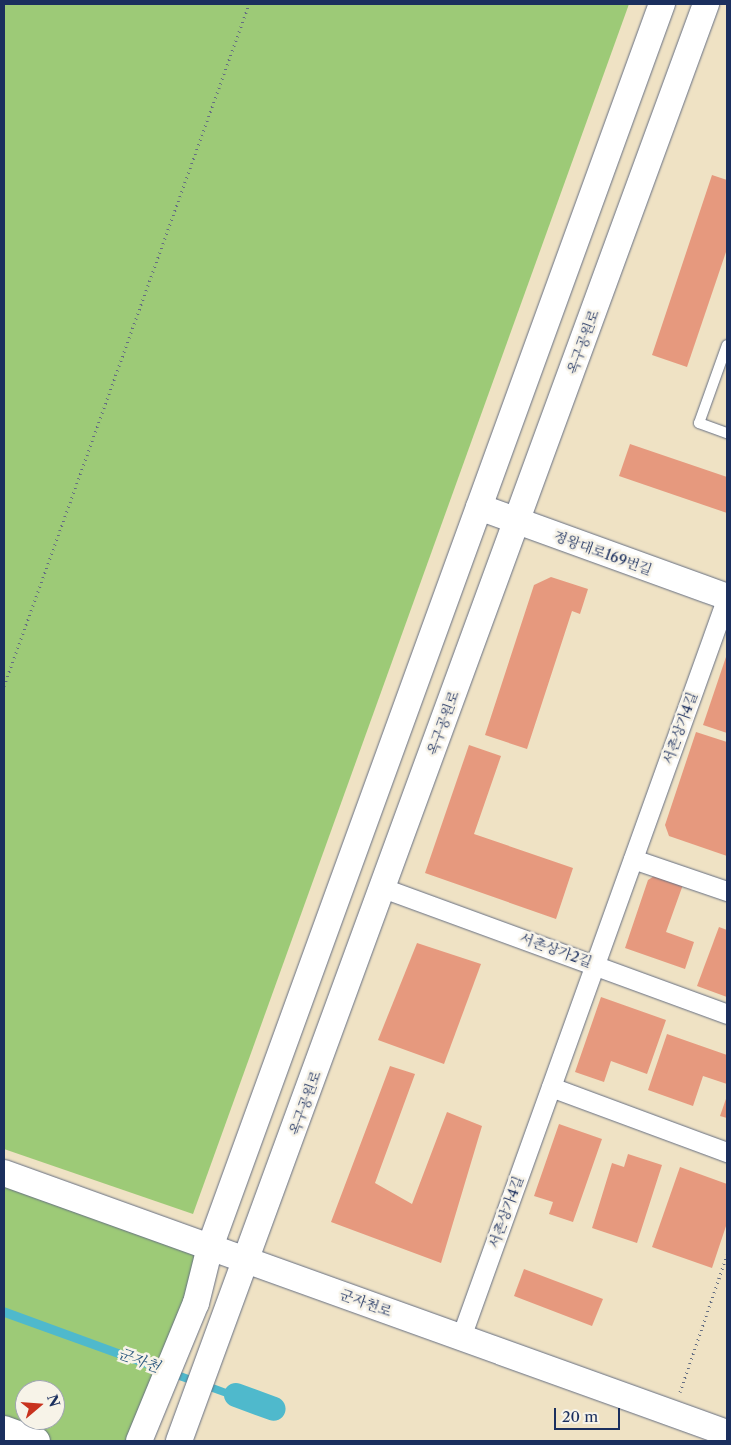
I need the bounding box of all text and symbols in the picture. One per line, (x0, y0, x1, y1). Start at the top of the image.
street label: 옥구공원로 (564, 307, 602, 377)
street label: 정왕대로169번길 (552, 527, 654, 579)
street label: 옥구공원로 (424, 688, 462, 758)
street label: 서촌상가4길 (659, 690, 701, 766)
street label: 서촌상가2길 (518, 929, 594, 971)
street label: 옥구공원로 (286, 1068, 324, 1138)
street label: 서촌상가4길 (485, 1174, 527, 1250)
street label: 군자천로 (338, 1286, 394, 1320)
water label: 군자천 (115, 1344, 163, 1376)
north arrow (15, 1380, 65, 1430)
text: N (43, 1392, 64, 1409)
scale bar (556, 1398, 622, 1430)
text: 20 m (562, 1407, 598, 1426)

